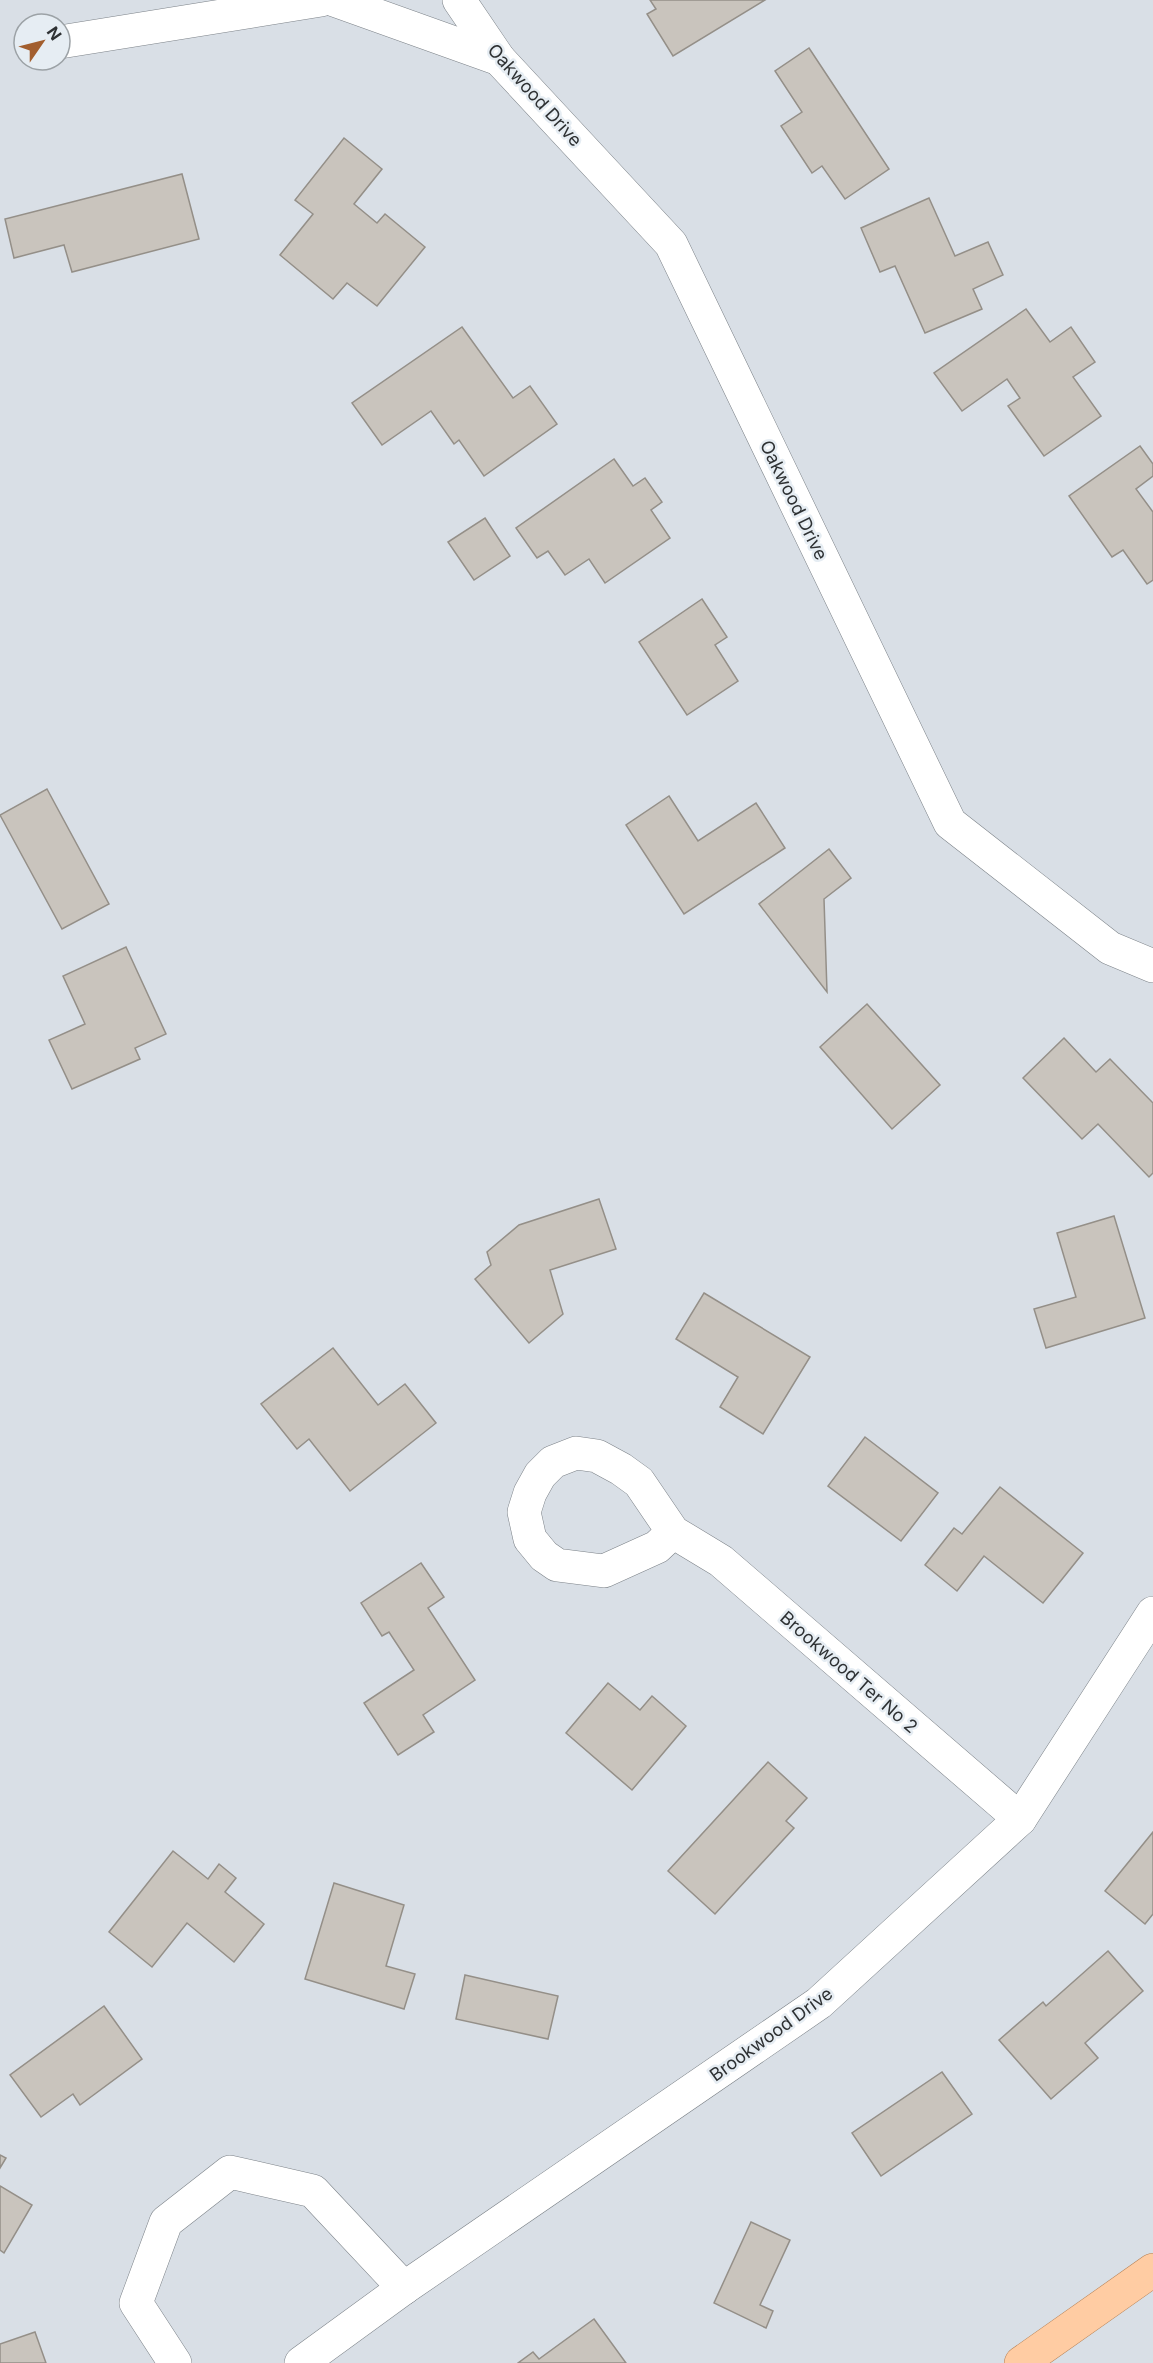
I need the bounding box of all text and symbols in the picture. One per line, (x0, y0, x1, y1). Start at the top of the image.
north arrow (12, 12, 72, 72)
text: N (43, 23, 66, 44)
street label: Oakwood Drive (484, 39, 586, 151)
street label: Oakwood Drive (756, 437, 832, 563)
street label: Brookwood Ter No 2 (776, 1607, 922, 1737)
street label: Brookwood Drive (706, 1982, 836, 2086)

